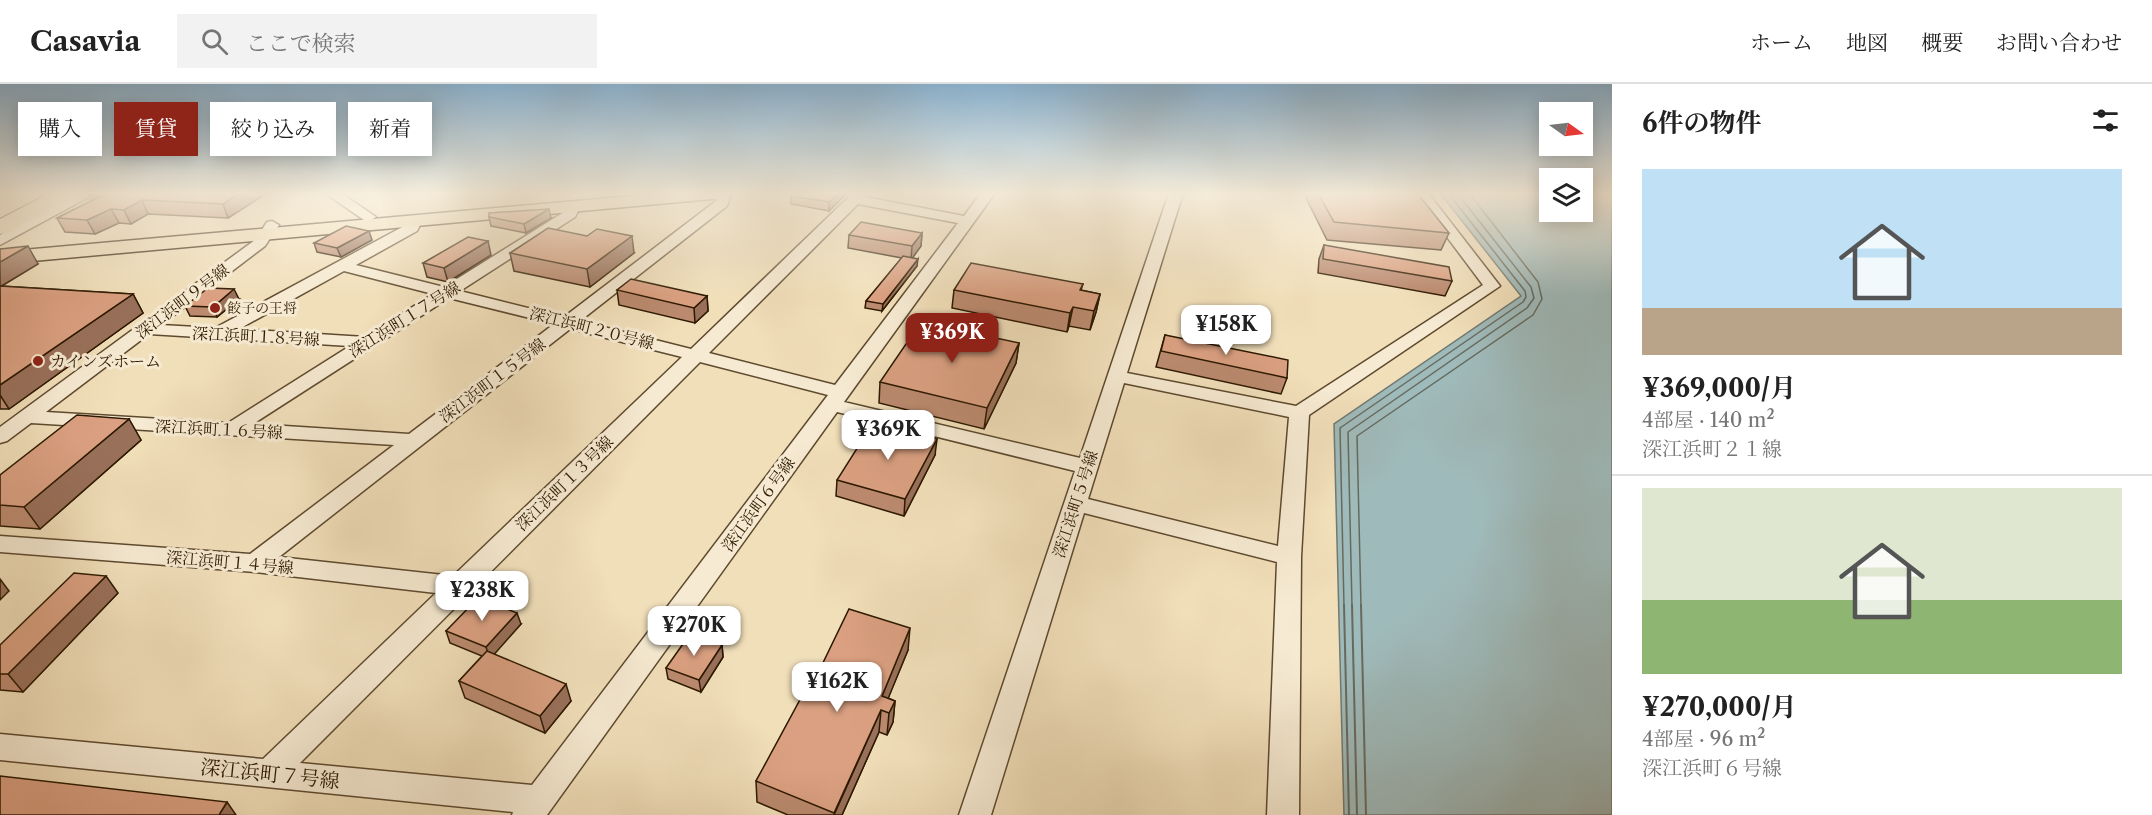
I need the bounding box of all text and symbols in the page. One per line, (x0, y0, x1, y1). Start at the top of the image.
search box (177, 14, 597, 68)
text: Casavia (30, 24, 141, 58)
icon: search (198, 25, 231, 58)
text: ここで検索 (246, 30, 356, 57)
text: ホーム (1750, 30, 1813, 55)
text: 地図 (1846, 30, 1888, 55)
text: 概要 (1921, 30, 1963, 55)
text: お問い合わせ (1996, 30, 2122, 55)
chip: 購入 (18, 102, 102, 156)
chip: 賃貸 (114, 102, 198, 156)
chip: 絞り込み (210, 102, 336, 156)
chip: 新着 (348, 102, 432, 156)
north arrow (1539, 102, 1593, 156)
map controls (1539, 102, 1593, 222)
icon: filters (2089, 104, 2122, 137)
text: 6件の物件 (1642, 107, 1762, 139)
button: layers (1539, 168, 1593, 222)
icon: home (1828, 208, 1936, 316)
street label: 深江浜町９号線 (131, 259, 233, 343)
street label: 深江浜町１７号線 (344, 277, 464, 361)
place label: 餃子の王将 (227, 299, 297, 317)
marker: 餃子の王将 (208, 301, 222, 315)
street label: 深江浜町２０号線 (527, 303, 657, 353)
pin: ¥158K (1184, 305, 1268, 356)
text: ¥158K (1195, 312, 1257, 336)
pin: ¥369K (910, 313, 994, 364)
text: ¥369K (920, 320, 984, 344)
street label: 深江浜町１８号線 (192, 323, 320, 349)
street label: 深江浜町１５号線 (435, 333, 549, 427)
place label: カインズホーム (50, 351, 161, 371)
marker: カインズホーム (31, 354, 45, 368)
text: ¥369,000/月 (1642, 372, 1796, 404)
text: 4部屋 · 140 m² (1642, 408, 1775, 432)
pin: ¥369K (846, 410, 930, 461)
street label: 深江浜町１６号線 (155, 416, 283, 442)
text: ¥369K (856, 417, 920, 441)
street label: 深江浜町１３号線 (511, 431, 617, 535)
text: 深江浜町２１線 (1642, 437, 1782, 461)
street label: 深江浜町５号線 (1048, 448, 1102, 560)
street label: 深江浜町６号線 (717, 453, 799, 555)
icon: home (1828, 527, 1936, 635)
street label: 深江浜町１４号線 (165, 546, 295, 578)
pin: ¥238K (440, 571, 524, 622)
text: ¥238K (449, 578, 515, 602)
pin: ¥270K (652, 606, 736, 657)
text: ¥270K (662, 613, 726, 637)
pin: ¥162K (795, 662, 879, 713)
text: ¥162K (806, 669, 868, 693)
text: ¥270,000/月 (1642, 691, 1797, 723)
text: 4部屋 · 96 m² (1642, 727, 1765, 751)
street label: 深江浜町７号線 (199, 755, 341, 793)
text: 深江浜町６号線 (1642, 756, 1782, 780)

